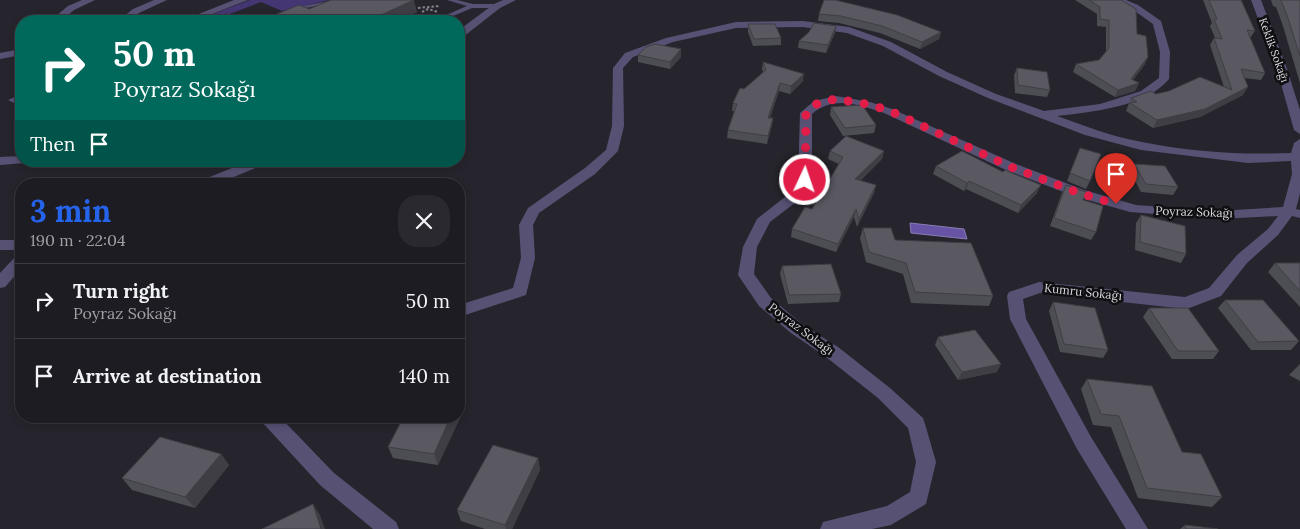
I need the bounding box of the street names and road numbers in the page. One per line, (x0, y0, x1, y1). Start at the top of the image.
street label: Keklik Sokağı (1256, 16, 1292, 84)
street label: Poyraz Sokağı (1155, 203, 1233, 220)
street label: Kumru Sokağı (1043, 280, 1123, 303)
street label: Poyraz Sokağı (766, 299, 837, 358)

